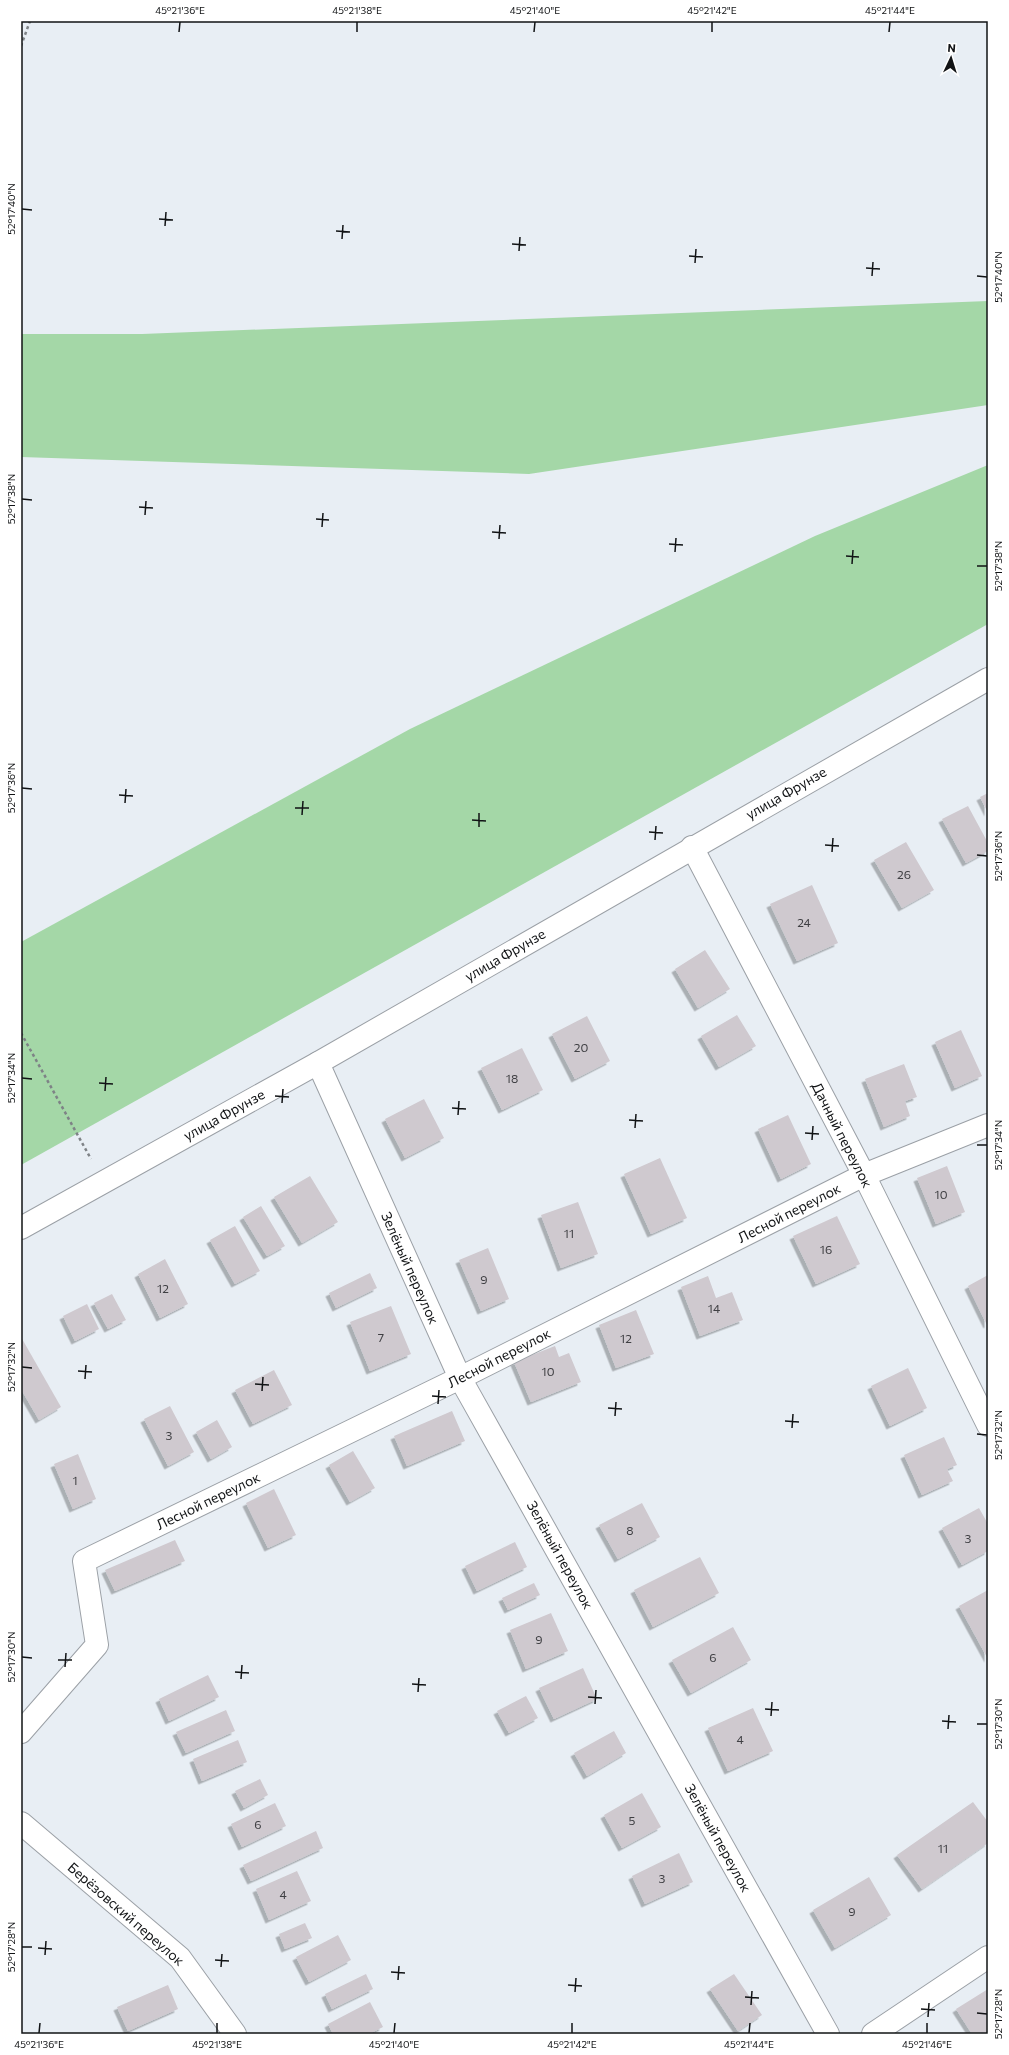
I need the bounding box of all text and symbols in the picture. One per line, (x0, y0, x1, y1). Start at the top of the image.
text: 45°21'36"E (155, 4, 205, 16)
text: 45°21'38"E (332, 4, 382, 16)
text: 45°21'40"E (510, 4, 560, 16)
text: 45°21'42"E (687, 4, 737, 16)
text: 45°21'44"E (865, 4, 915, 16)
north arrow (931, 38, 971, 78)
text: N (947, 41, 956, 54)
text: 52°17'40"N (5, 183, 17, 235)
text: 52°17'40"N (992, 251, 1004, 303)
text: 52°17'38"N (5, 474, 17, 524)
text: 52°17'38"N (992, 541, 1004, 591)
text: 52°17'36"N (5, 763, 17, 813)
street label: улица Фрунзе (742, 763, 829, 823)
text: 52°17'36"N (992, 831, 1004, 881)
house number: 26 (897, 867, 911, 881)
house number: 24 (797, 915, 811, 929)
street label: улица Фрунзе (461, 925, 548, 985)
house number: 20 (574, 1040, 588, 1054)
text: 52°17'34"N (5, 1053, 17, 1103)
house number: 18 (506, 1071, 518, 1085)
street label: Дачный переулок (809, 1079, 877, 1191)
street label: улица Фрунзе (180, 1085, 267, 1144)
text: 52°17'34"N (992, 1120, 1004, 1170)
street label: Лесной переулок (734, 1179, 844, 1246)
house number: 10 (935, 1187, 948, 1201)
street label: Зелёный переулок (378, 1209, 443, 1327)
house number: 11 (564, 1226, 574, 1240)
house number: 16 (820, 1242, 832, 1256)
house number: 9 (480, 1272, 488, 1286)
house number: 12 (157, 1281, 169, 1295)
house number: 14 (708, 1301, 720, 1315)
street label: Лесной переулок (444, 1324, 554, 1391)
house number: 7 (378, 1330, 384, 1344)
house number: 12 (620, 1331, 632, 1345)
text: 52°17'32"N (5, 1342, 17, 1392)
house number: 10 (542, 1364, 555, 1378)
text: 52°17'32"N (992, 1410, 1004, 1460)
house number: 3 (166, 1428, 173, 1442)
street label: Лесной переулок (153, 1468, 263, 1533)
house number: 1 (72, 1473, 78, 1487)
street label: Зелёный переулок (524, 1498, 597, 1612)
house number: 8 (626, 1523, 634, 1537)
house number: 3 (965, 1531, 972, 1545)
text: 52°17'30"N (5, 1631, 17, 1683)
house number: 9 (535, 1632, 543, 1646)
house number: 6 (709, 1650, 717, 1664)
text: 52°17'30"N (992, 1698, 1004, 1750)
house number: 4 (736, 1732, 744, 1746)
street label: Зелёный переулок (682, 1781, 755, 1895)
house number: 5 (629, 1813, 636, 1827)
house number: 6 (254, 1817, 262, 1831)
house number: 11 (938, 1841, 948, 1855)
street label: Берёзовский переулок (65, 1858, 188, 1969)
house number: 3 (659, 1871, 666, 1885)
house number: 4 (279, 1887, 287, 1901)
house number: 9 (848, 1904, 856, 1918)
text: 52°17'28"N (5, 1922, 17, 1972)
text: 52°17'28"N (992, 1989, 1004, 2039)
text: 45°21'36"E (14, 2038, 64, 2050)
text: 45°21'38"E (192, 2038, 242, 2050)
text: 45°21'40"E (369, 2038, 419, 2050)
text: 45°21'42"E (547, 2038, 597, 2050)
text: 45°21'44"E (724, 2038, 774, 2050)
text: 45°21'46"E (902, 2038, 952, 2050)

